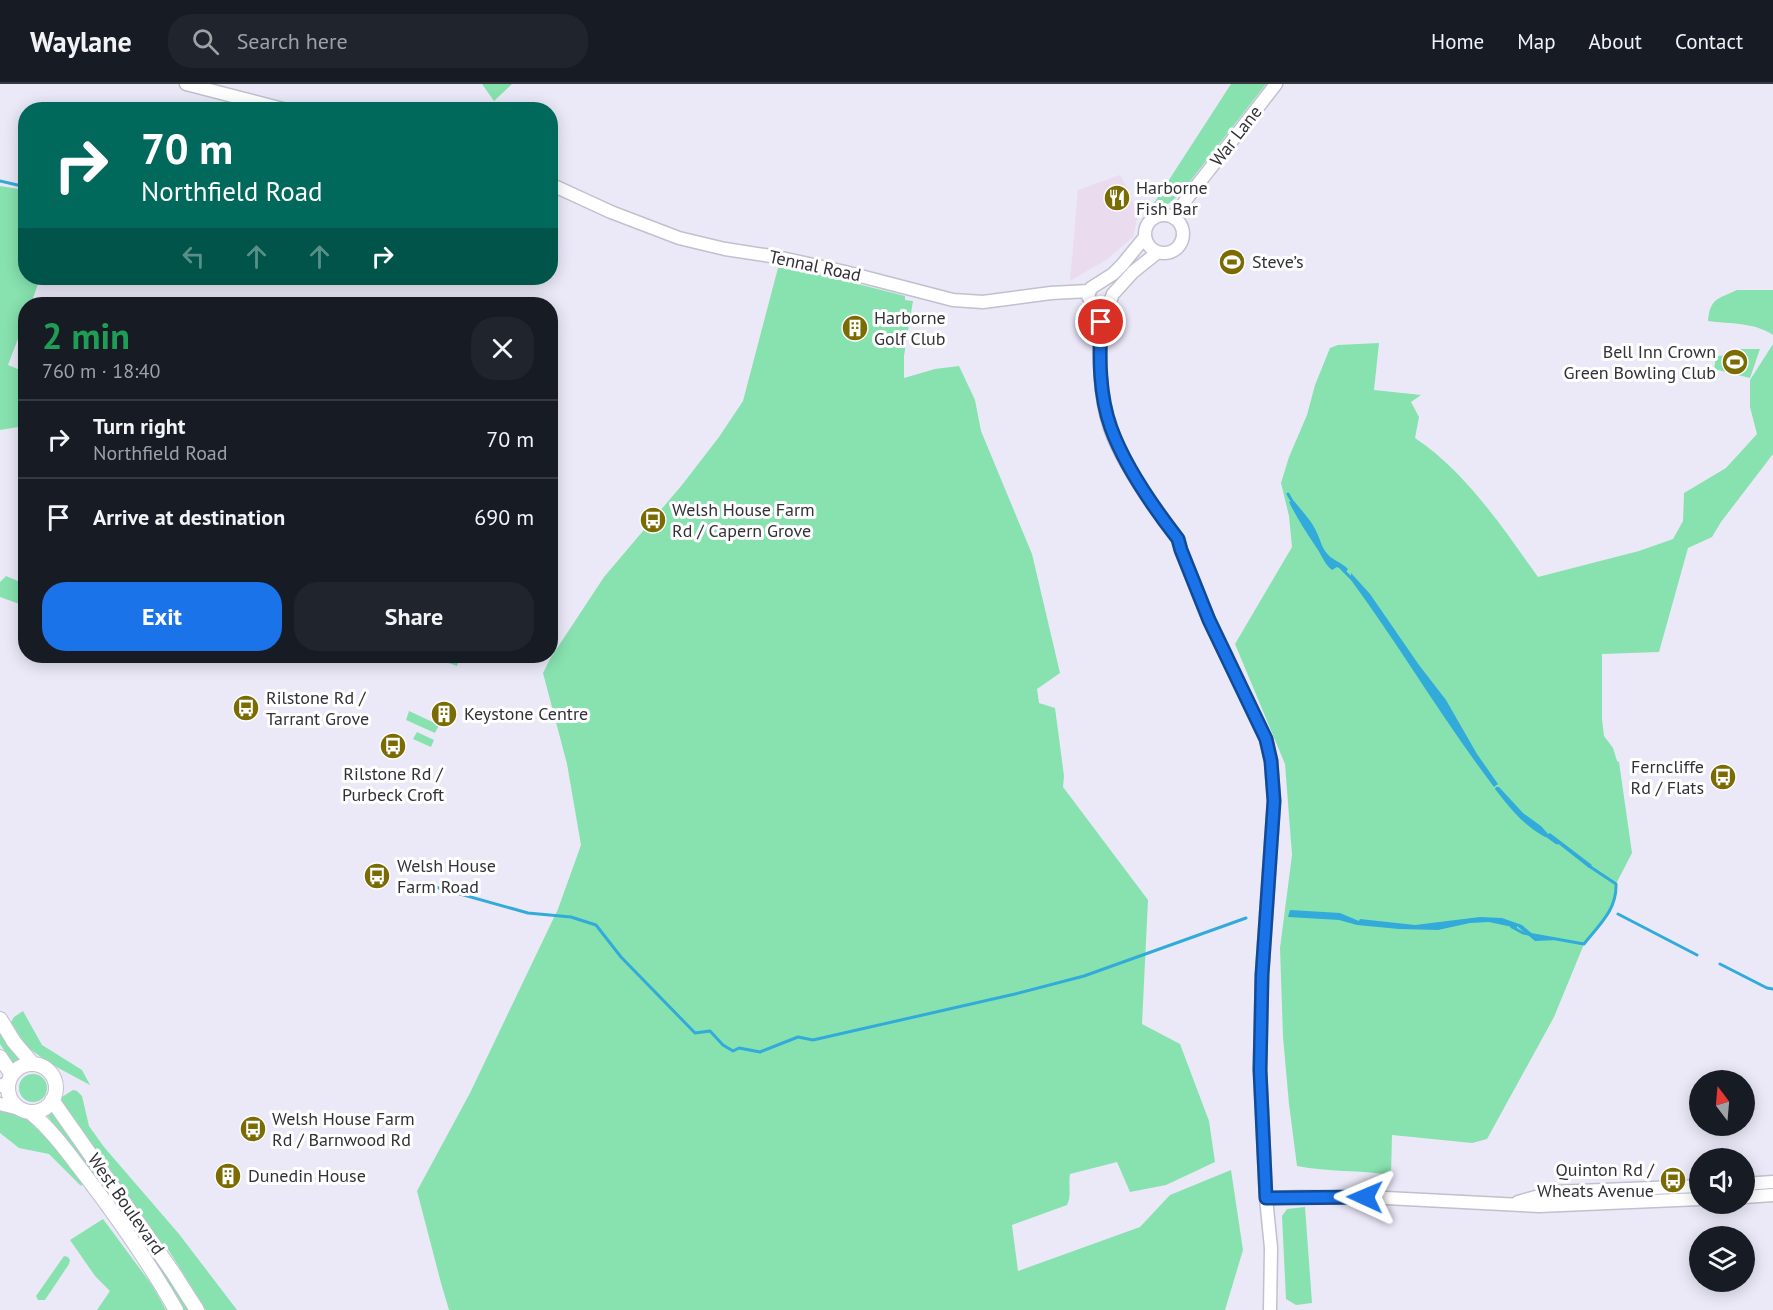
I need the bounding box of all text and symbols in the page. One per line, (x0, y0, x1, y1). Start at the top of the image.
search box (168, 14, 588, 68)
text: Waylane (30, 23, 132, 60)
icon: search (189, 25, 222, 58)
text: Search here (237, 27, 348, 55)
text: Home (1431, 28, 1484, 55)
text: Map (1517, 28, 1556, 55)
text: About (1589, 28, 1642, 55)
text: Contact (1675, 28, 1743, 55)
street label: War Lane (1205, 101, 1266, 171)
text: 70 m (141, 121, 233, 176)
icon: right (42, 126, 120, 204)
text: Northfield Road (141, 174, 323, 208)
place label: Harborne Fish Bar (1136, 176, 1208, 220)
restaurant icon: Harborne Fish Bar (1102, 183, 1132, 213)
icon: left (177, 240, 210, 273)
icon: ahead (240, 240, 273, 273)
icon: ahead (303, 240, 336, 273)
icon: right (366, 240, 399, 273)
street label: Tennal Road (767, 245, 863, 286)
sports icon: Steve’s (1217, 247, 1247, 277)
place label: Steve’s (1252, 250, 1304, 273)
pin (1075, 296, 1126, 347)
icon: arrive (1084, 305, 1117, 338)
place label: Harborne Golf Club (874, 306, 946, 350)
text: 2 min (42, 312, 130, 359)
building icon: Harborne Golf Club (840, 313, 870, 343)
button: close (471, 317, 534, 380)
place label: Bell Inn Crown Green Bowling Club (1564, 340, 1716, 384)
sports icon: Bell Inn Crown Green Bowling Club (1720, 347, 1750, 377)
text: 760 m · 18:40 (42, 358, 160, 384)
text: Turn right (93, 412, 185, 440)
icon: right (42, 423, 75, 456)
text: 70 m (486, 425, 534, 453)
text: Northfield Road (93, 440, 228, 466)
place label: Welsh House Farm Rd / Capern Grove (672, 498, 815, 542)
icon: arrive (42, 501, 75, 534)
text: Arrive at destination (93, 503, 285, 531)
text: 690 m (474, 503, 534, 531)
bus stop icon: Welsh House Farm Rd / Capern Grove (638, 505, 668, 535)
button: Exit (42, 582, 282, 651)
button: Share (294, 582, 534, 651)
place label: Rilstone Rd / Tarrant Grove (266, 686, 369, 730)
bus stop icon: Rilstone Rd / Tarrant Grove (231, 693, 261, 723)
building icon: Keystone Centre (429, 699, 459, 729)
place label: Keystone Centre (464, 702, 588, 725)
bus stop icon: Rilstone Rd / Purbeck Croft (378, 731, 408, 761)
place label: Ferncliffe Rd / Flats (1630, 755, 1704, 799)
place label: Rilstone Rd / Purbeck Croft (342, 762, 444, 806)
bus stop icon: Ferncliffe Rd / Flats (1708, 762, 1738, 792)
place label: Welsh House Farm Road (397, 854, 496, 898)
bus stop icon: Welsh House Farm Road (362, 861, 392, 891)
north arrow (1689, 1070, 1755, 1136)
map controls (1689, 1070, 1755, 1292)
place label: Welsh House Farm Rd / Barnwood Rd (272, 1107, 415, 1151)
bus stop icon: Welsh House Farm Rd / Barnwood Rd (238, 1114, 268, 1144)
street label: West Boulevard (83, 1148, 170, 1259)
button: sound (1689, 1148, 1755, 1214)
place label: Quinton Rd / Wheats Avenue (1537, 1158, 1656, 1202)
building icon: Dunedin House (213, 1161, 243, 1191)
place label: Dunedin House (248, 1164, 366, 1187)
position arrow (1333, 1165, 1397, 1229)
bus stop icon: Quinton Rd / Wheats Avenue (1658, 1165, 1688, 1195)
button: layers (1689, 1226, 1755, 1292)

